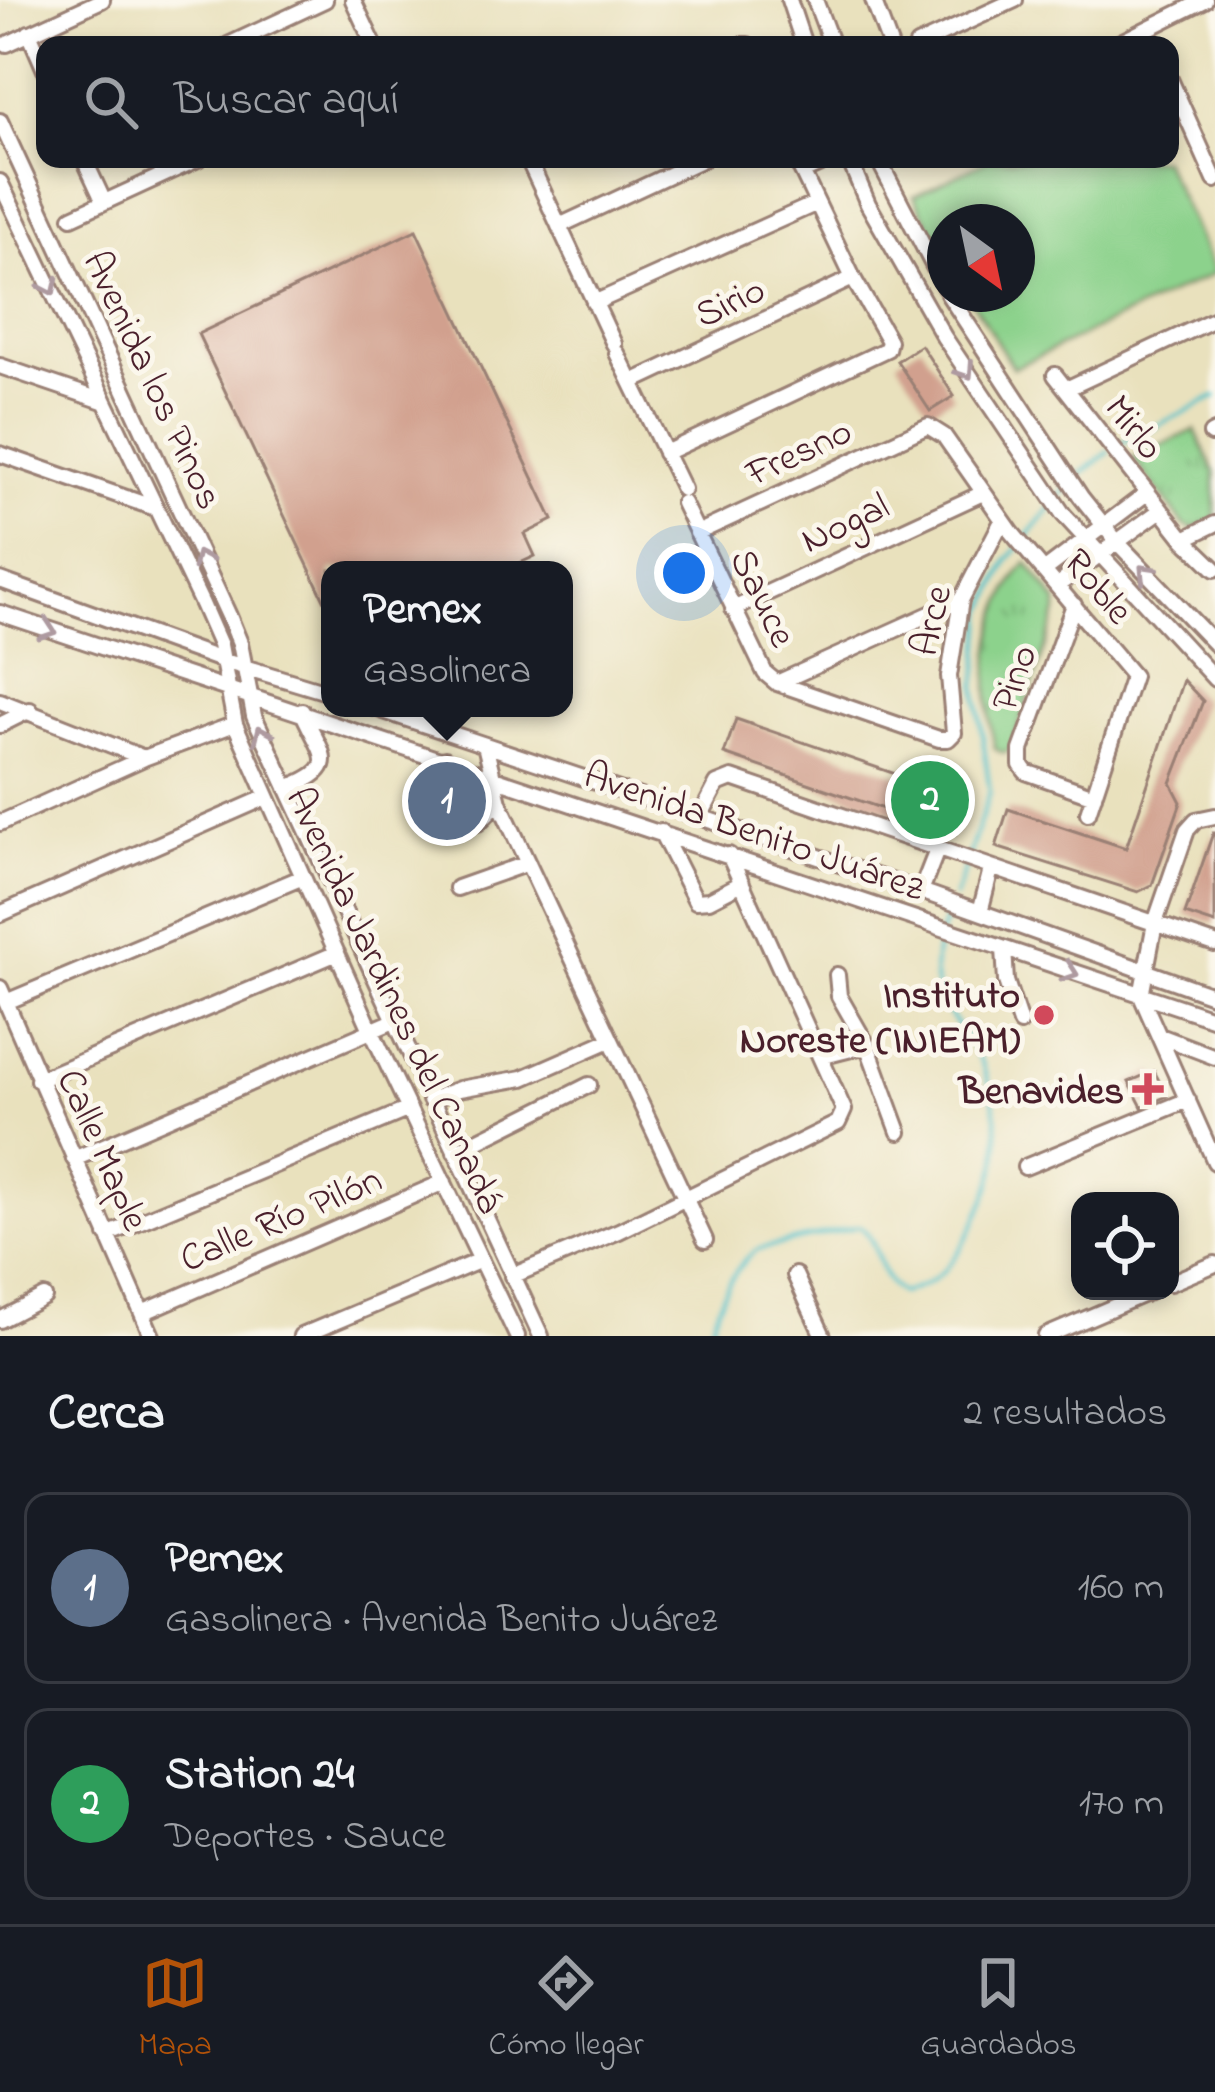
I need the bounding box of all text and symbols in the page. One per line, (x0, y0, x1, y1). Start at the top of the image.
search box (36, 36, 1179, 168)
icon: search (78, 69, 144, 135)
text: Buscar aquí (174, 69, 399, 135)
north arrow (927, 204, 1035, 312)
street label: Avenida los Pinos (66, 242, 236, 520)
street label: Sirio (686, 263, 775, 345)
one-way arrow (36, 275, 59, 297)
one-way arrow (952, 358, 974, 380)
street label: Mirlo (1089, 384, 1176, 474)
street label: Fresno (737, 405, 862, 504)
street label: Nogal (792, 480, 900, 570)
street label: Roble (1048, 537, 1146, 639)
street label: Sauce (713, 540, 809, 658)
your location (654, 543, 714, 603)
one-way arrow (192, 550, 215, 571)
popup (321, 561, 573, 717)
one-way arrow (1138, 564, 1160, 586)
text: Pemex (363, 578, 482, 644)
street label: Arce (898, 580, 969, 662)
one-way arrow (36, 616, 57, 640)
street label: Pino (978, 637, 1054, 720)
text: Gasolinera (363, 644, 531, 701)
one-way arrow (253, 725, 277, 746)
street label: Avenida Benito Juárez (576, 748, 932, 918)
pin: 2 (891, 755, 969, 845)
pin: 1 (408, 756, 486, 846)
street label: Avenida Jardines del Canadá (269, 778, 517, 1224)
one-way arrow (1058, 957, 1079, 982)
place label: Instituto Noreste (INIEAM) (740, 969, 1021, 1071)
marker: Instituto Noreste (INIEAM) (1031, 1002, 1057, 1028)
street label: Calle Maple (40, 1061, 162, 1241)
place label: Benavides (957, 1065, 1124, 1122)
marker: Benavides (1135, 1076, 1161, 1102)
street label: Calle Río Pilón (172, 1153, 392, 1289)
map controls (1071, 1192, 1179, 1300)
button: locate (1071, 1192, 1179, 1300)
text: Cerca (48, 1377, 165, 1452)
text: 2 resultados (963, 1386, 1167, 1443)
text: Pemex (165, 1527, 284, 1593)
text: 1 (84, 1560, 96, 1617)
text: 160 m (1078, 1560, 1164, 1617)
text: Gasolinera · Avenida Benito Juárez (165, 1593, 717, 1650)
text: Station 24 (165, 1743, 354, 1809)
text: 2 (80, 1776, 100, 1833)
text: 170 m (1079, 1776, 1164, 1833)
text: Deportes · Sauce (165, 1809, 446, 1866)
tab: Mapa (138, 1950, 212, 2070)
tab: Cómo llegar (489, 1950, 644, 2070)
tab: Guardados (920, 1950, 1077, 2070)

